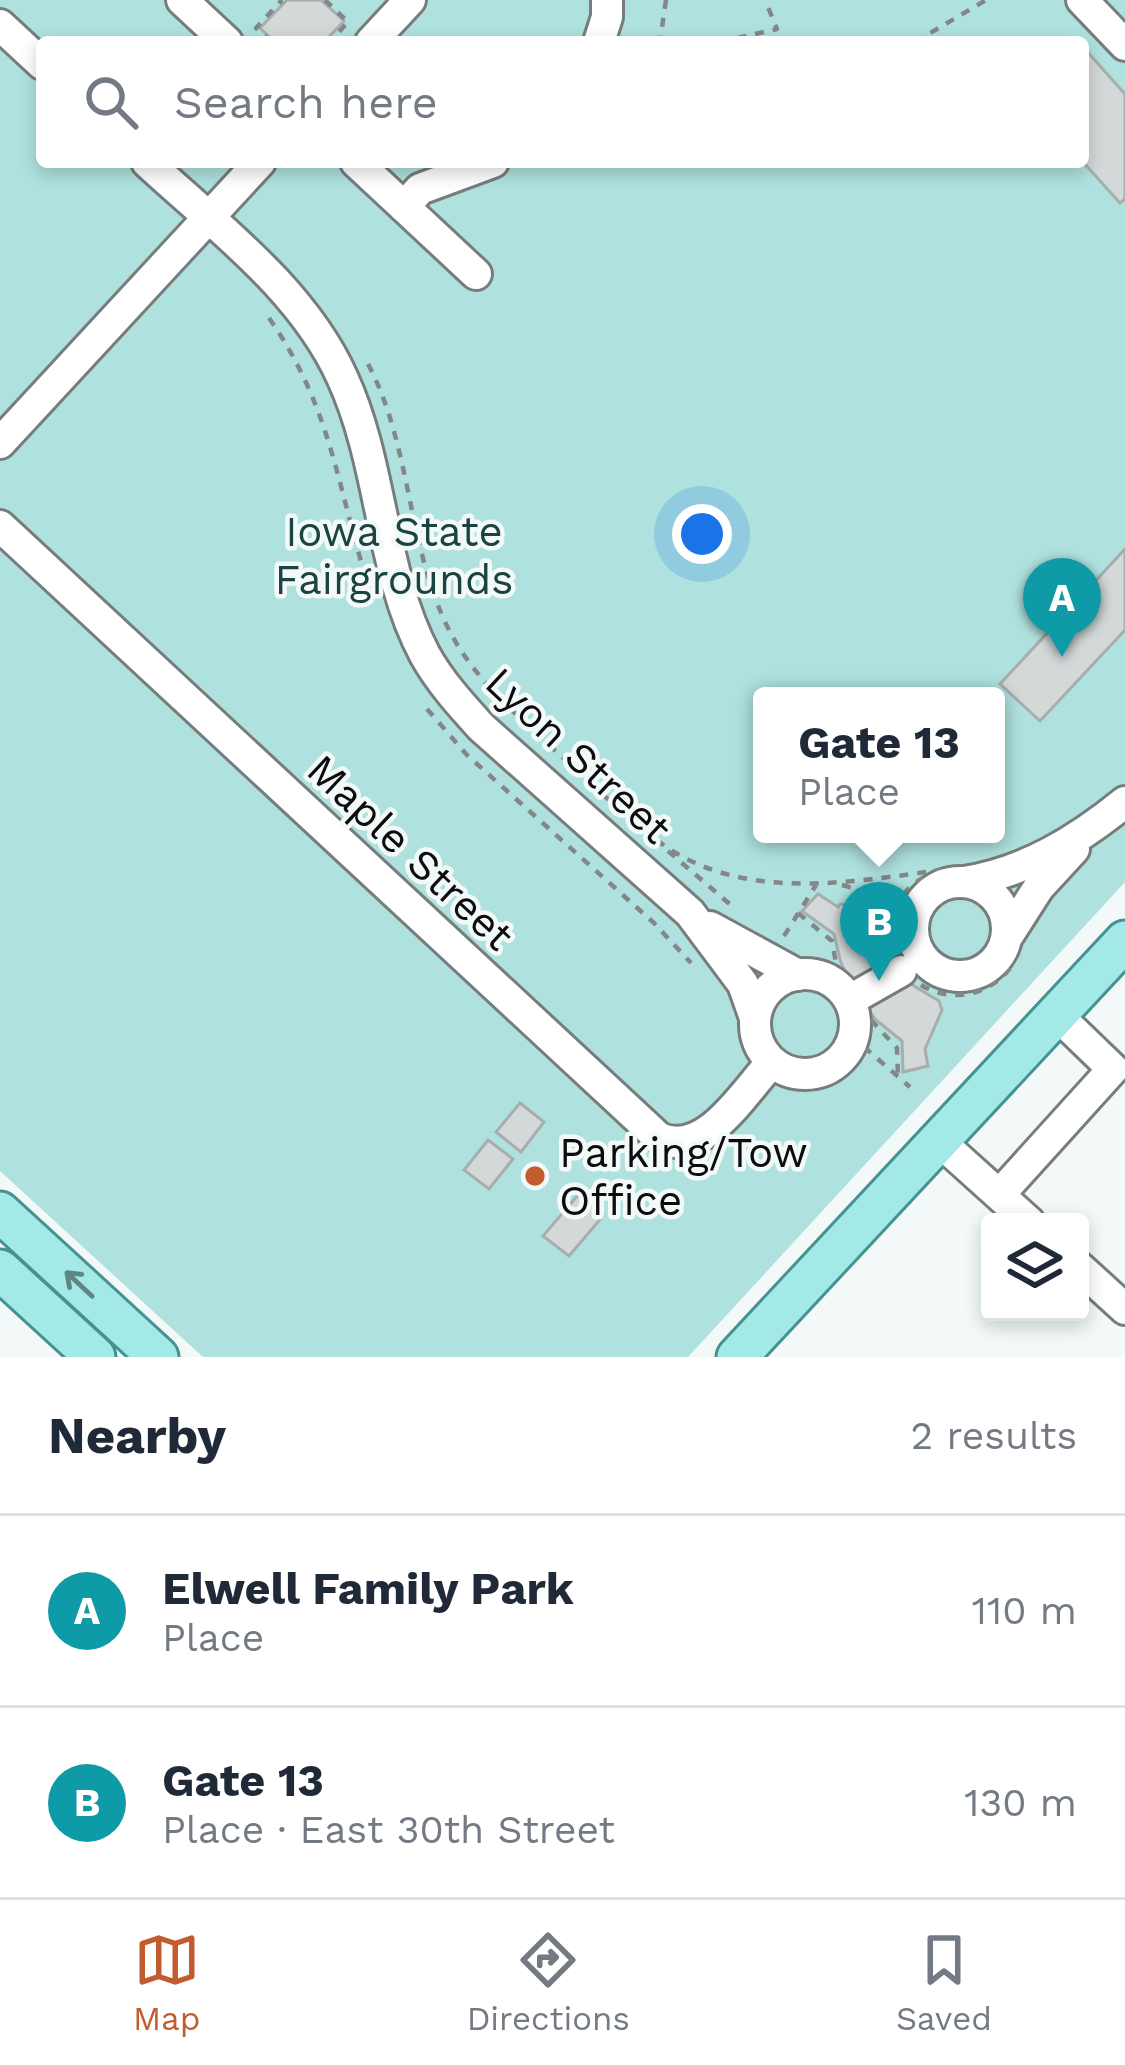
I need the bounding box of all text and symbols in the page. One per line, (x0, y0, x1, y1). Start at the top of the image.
search box (36, 36, 1089, 168)
icon: search (78, 69, 144, 135)
text: Search here (174, 76, 438, 129)
your location (672, 504, 732, 564)
park label: Iowa State Fairgrounds (275, 507, 513, 604)
pin: A (1023, 558, 1101, 657)
street label: Lyon Street (476, 657, 681, 853)
popup (753, 687, 1005, 843)
text: Gate 13 (798, 716, 960, 769)
street label: Maple Street (298, 745, 524, 960)
text: Place (798, 769, 900, 814)
pin: B (840, 882, 918, 981)
place label: Parking/Tow Office (559, 1128, 808, 1225)
marker: Parking/Tow Office (522, 1163, 548, 1189)
map controls (981, 1213, 1089, 1321)
button: layers (981, 1213, 1089, 1321)
one-way arrow (64, 1271, 94, 1299)
text: Nearby (48, 1406, 226, 1465)
text: 2 results (911, 1413, 1077, 1458)
text: Elwell Family Park (162, 1562, 574, 1615)
text: A (74, 1588, 100, 1633)
text: 110 m (972, 1588, 1077, 1633)
text: Place (162, 1615, 264, 1660)
text: Gate 13 (162, 1754, 324, 1807)
text: B (74, 1780, 100, 1825)
text: 130 m (964, 1780, 1077, 1825)
text: Place · East 30th Street (162, 1807, 615, 1852)
tab: Map (133, 1927, 200, 2038)
tab: Directions (467, 1927, 630, 2038)
tab: Saved (896, 1927, 992, 2038)

